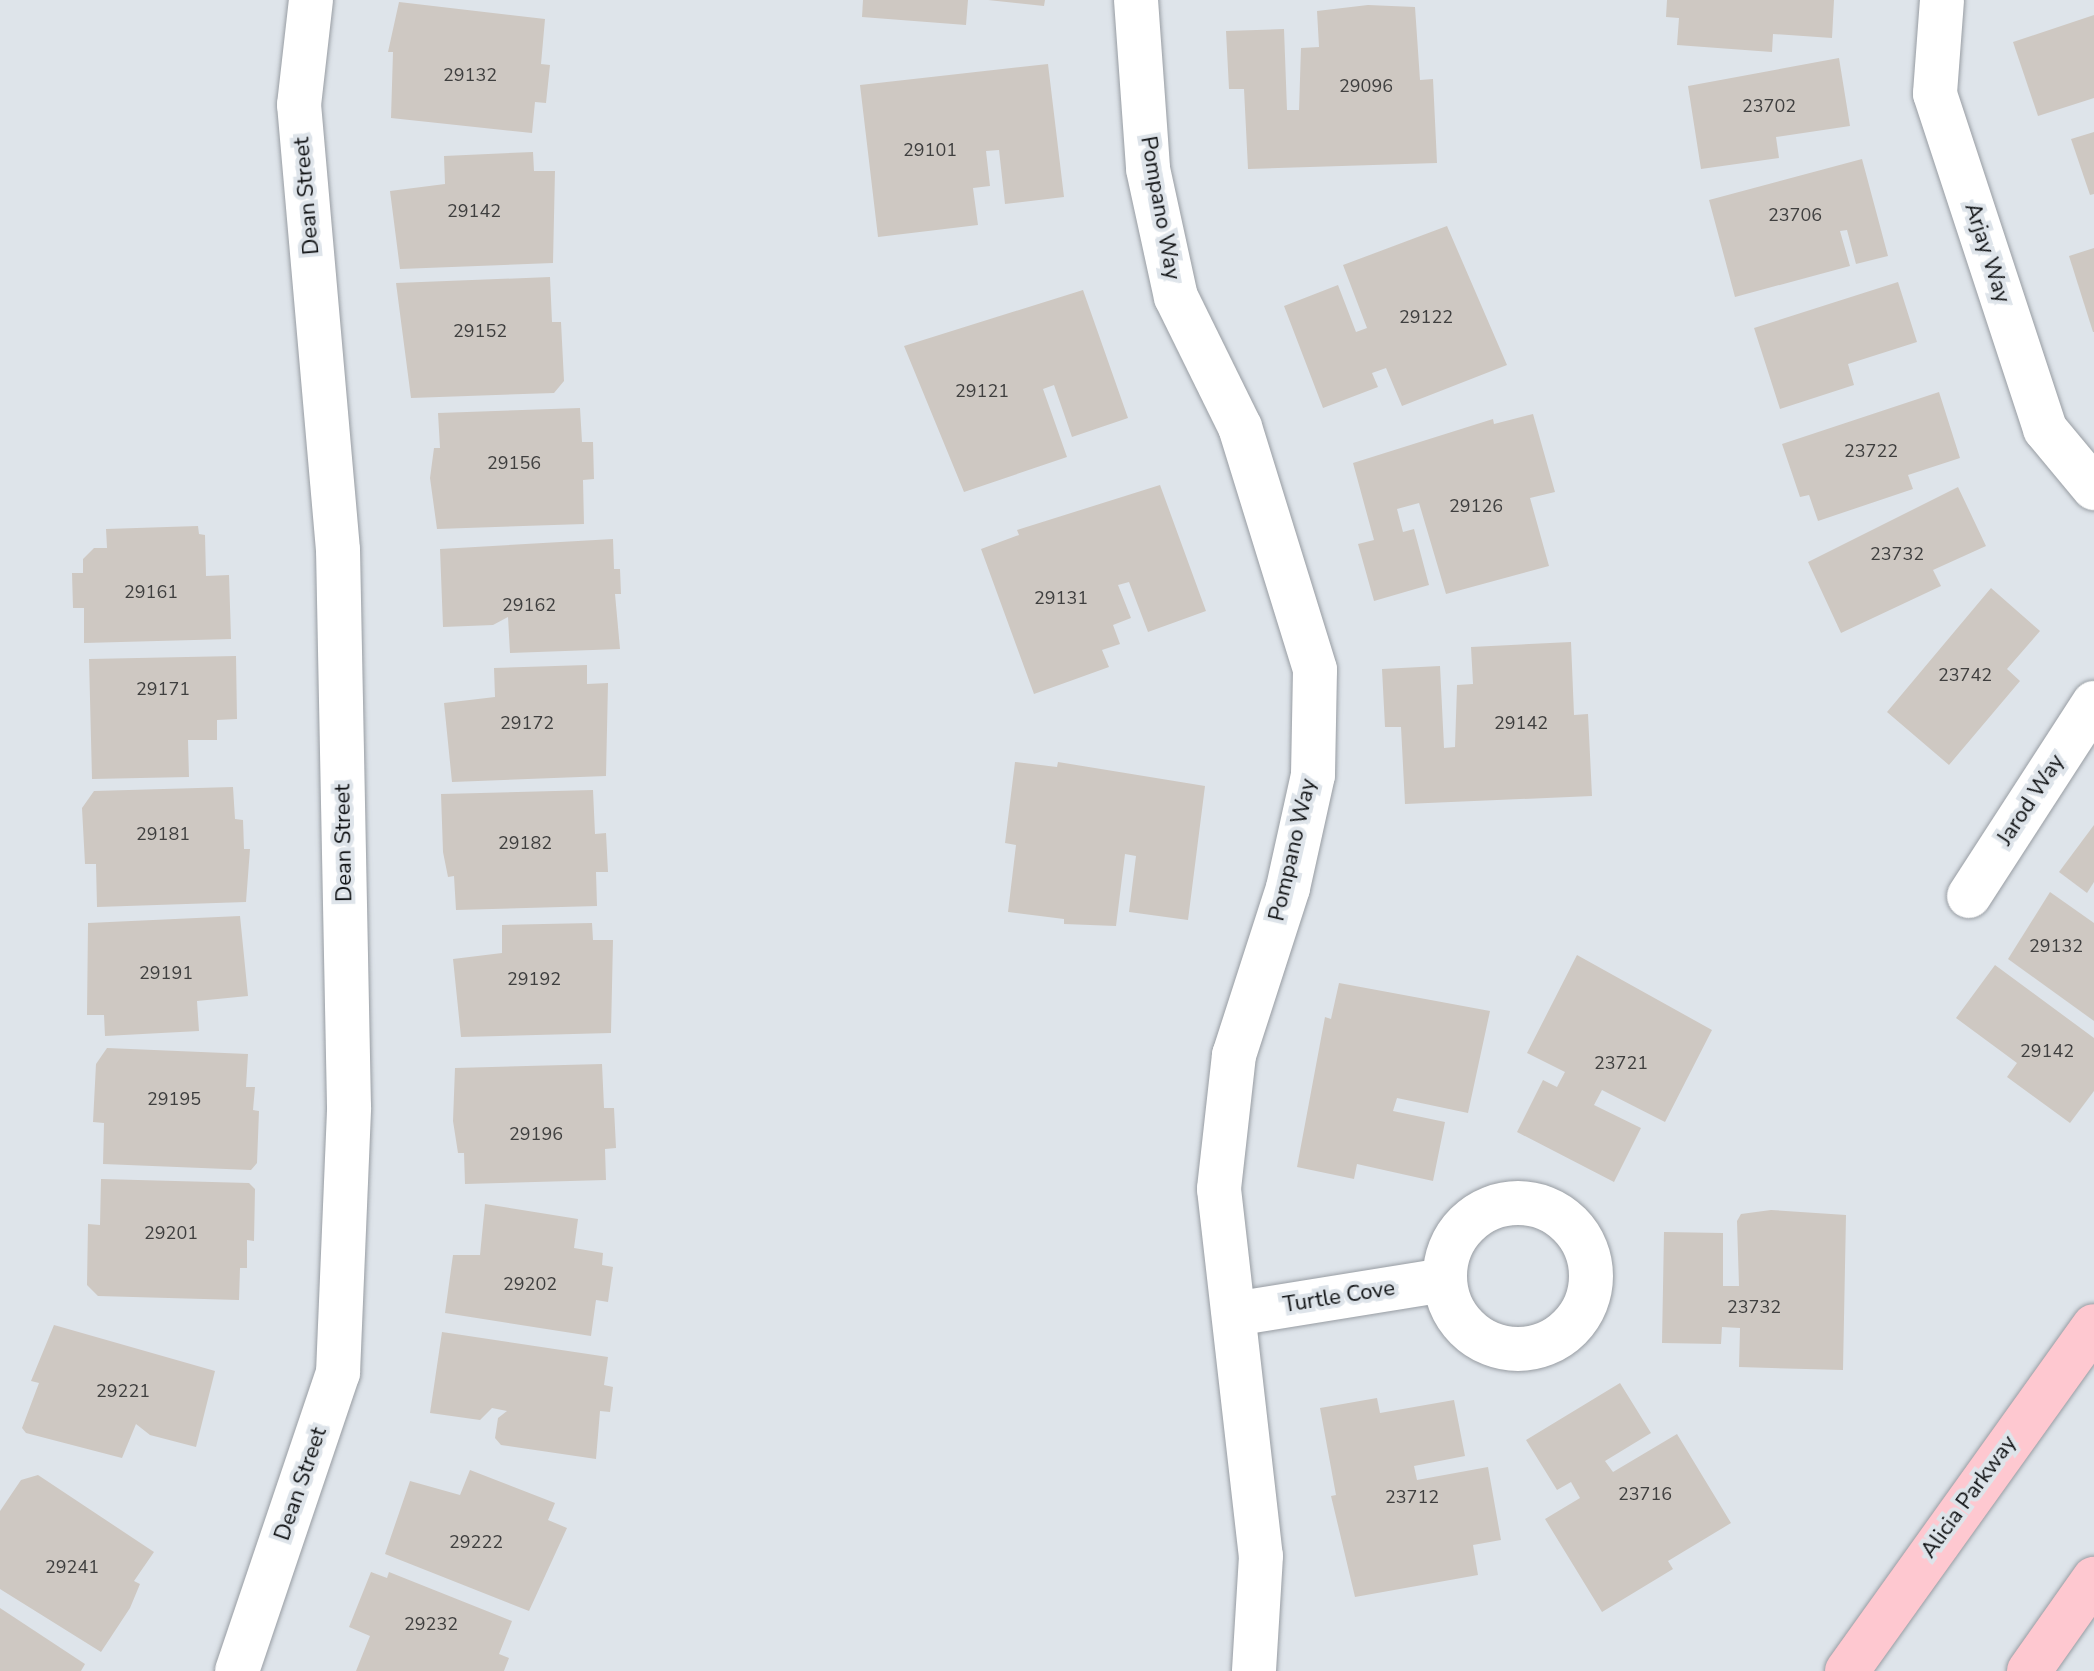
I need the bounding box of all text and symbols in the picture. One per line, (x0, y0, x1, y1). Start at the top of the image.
house number: 29132 (443, 64, 497, 86)
house number: 29096 (1339, 75, 1393, 97)
house number: 23702 (1742, 95, 1796, 117)
street label: Pompano Way (1134, 134, 1186, 282)
street label: Dean Street (289, 136, 325, 256)
house number: 29101 (903, 139, 957, 161)
house number: 29142 (447, 200, 501, 222)
street label: Arjay Way (1958, 200, 2016, 306)
house number: 23706 (1768, 204, 1822, 226)
house number: 29122 (1399, 306, 1453, 328)
house number: 29152 (453, 320, 507, 342)
house number: 29121 (955, 380, 1009, 402)
house number: 23722 (1844, 440, 1898, 462)
house number: 29156 (487, 452, 541, 474)
house number: 29126 (1449, 495, 1503, 517)
house number: 23732 (1870, 543, 1924, 565)
house number: 29161 (124, 581, 178, 603)
house number: 29131 (1034, 587, 1088, 609)
house number: 29162 (502, 594, 556, 616)
house number: 23742 (1938, 664, 1992, 686)
house number: 29171 (136, 678, 190, 700)
house number: 29172 (500, 712, 554, 734)
house number: 29142 (1494, 712, 1548, 734)
street label: Jarod Way (1992, 750, 2070, 850)
street label: Pompano Way (1264, 776, 1322, 924)
street label: Dean Street (330, 784, 358, 902)
house number: 29181 (136, 823, 190, 845)
house number: 29182 (498, 832, 552, 854)
house number: 29132 (2029, 935, 2083, 957)
house number: 29191 (139, 962, 193, 984)
house number: 29192 (507, 968, 561, 990)
house number: 29142 (2020, 1040, 2074, 1062)
house number: 23721 (1594, 1052, 1648, 1074)
house number: 29195 (147, 1088, 201, 1110)
house number: 29196 (509, 1123, 563, 1145)
house number: 29201 (144, 1222, 198, 1244)
house number: 29202 (503, 1273, 557, 1295)
street label: Turtle Cove (1281, 1275, 1397, 1319)
house number: 23732 (1727, 1296, 1781, 1318)
house number: 29221 (96, 1380, 150, 1402)
street label: Dean Street (269, 1424, 333, 1544)
street label: Alicia Parkway (1916, 1431, 2022, 1563)
house number: 23716 (1618, 1483, 1672, 1505)
house number: 23712 (1385, 1486, 1439, 1508)
house number: 29222 (449, 1531, 503, 1553)
house number: 29241 (45, 1556, 99, 1578)
house number: 29232 (404, 1613, 458, 1635)

